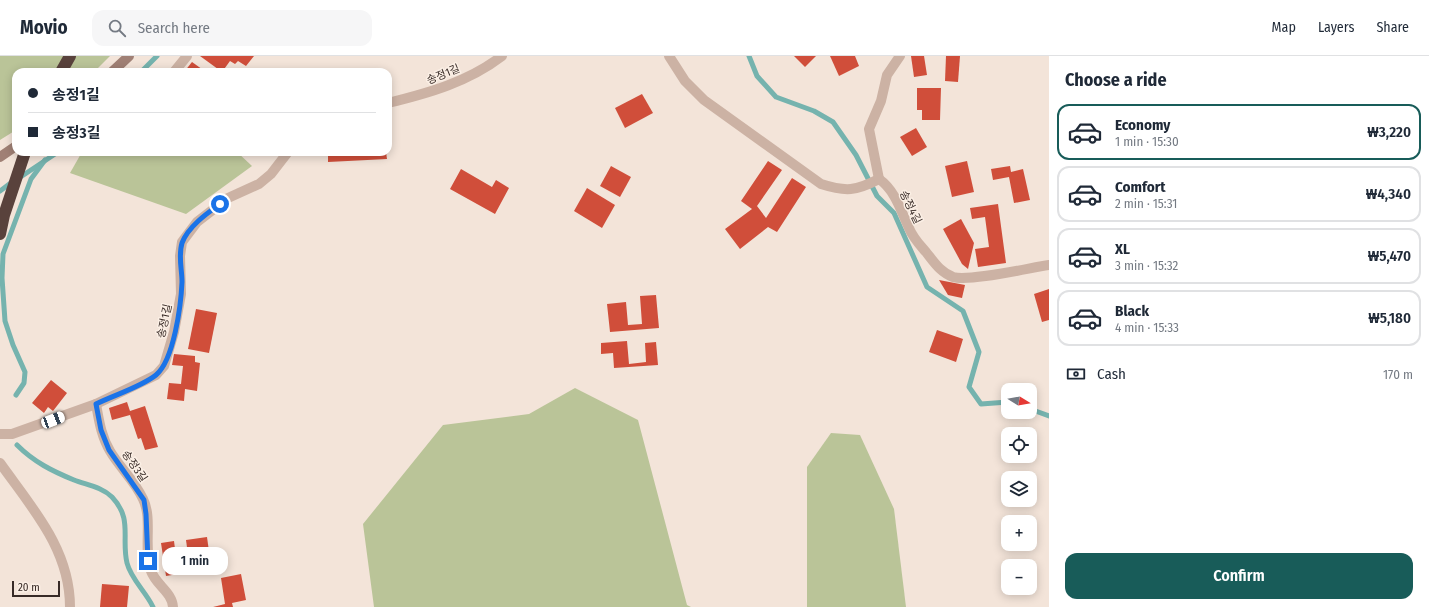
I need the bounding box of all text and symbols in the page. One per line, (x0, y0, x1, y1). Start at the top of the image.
search box (92, 10, 372, 46)
text: Movio (20, 16, 68, 39)
icon: search (106, 17, 128, 39)
text: Search here (138, 19, 210, 37)
text: Map (1272, 19, 1296, 36)
text: Layers (1318, 19, 1354, 36)
text: Share (1376, 19, 1409, 36)
street label: 송정1길 (425, 62, 462, 87)
text: Choose a ride (1065, 69, 1167, 91)
text: 송정1길 (52, 86, 100, 104)
icon: car (1067, 114, 1103, 150)
text: Economy (1115, 116, 1170, 134)
text: ₩3,220 (1367, 123, 1411, 141)
text: 송정3길 (52, 124, 101, 142)
text: 1 min · 15:30 (1115, 134, 1179, 149)
icon: car (1067, 176, 1103, 212)
text: Comfort (1115, 178, 1166, 196)
text: ₩4,340 (1366, 185, 1411, 203)
street label: 송정4길 (897, 188, 924, 226)
route start (211, 195, 229, 213)
text: 2 min · 15:31 (1115, 196, 1177, 211)
icon: car (1067, 238, 1103, 274)
text: XL (1115, 240, 1130, 258)
text: ₩5,470 (1368, 247, 1411, 265)
text: 3 min · 15:32 (1115, 258, 1178, 273)
icon: car (1067, 300, 1103, 336)
text: Black (1115, 302, 1149, 320)
street label: 송정1길 (155, 303, 174, 339)
text: ₩5,180 (1368, 309, 1411, 327)
text: 4 min · 15:33 (1115, 320, 1179, 335)
icon: cash (1065, 363, 1087, 385)
text: Cash (1097, 365, 1126, 383)
text: 170 m (1383, 367, 1413, 382)
north arrow (1001, 383, 1037, 419)
map controls (1001, 383, 1037, 595)
car (40, 410, 66, 430)
button: locate (1001, 427, 1037, 463)
street label: 송정3길 (119, 448, 150, 484)
button: layers (1001, 471, 1037, 507)
button: + (1001, 515, 1037, 551)
callout: 1 min (162, 547, 228, 575)
route end (139, 552, 157, 570)
text: 1 min (181, 553, 209, 568)
button: Confirm (1065, 553, 1413, 599)
button: − (1001, 559, 1037, 595)
scale bar (12, 579, 60, 598)
text: 20 m (18, 581, 40, 594)

